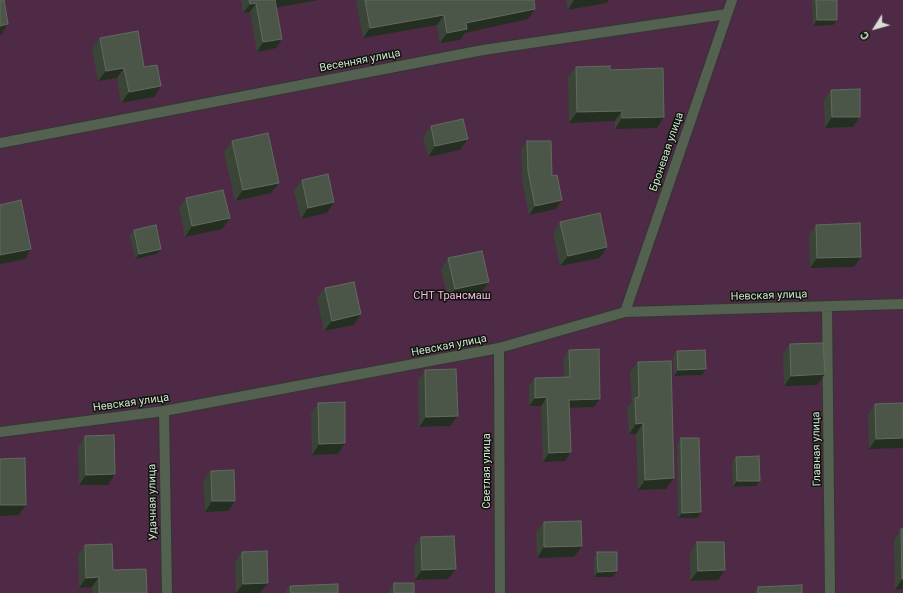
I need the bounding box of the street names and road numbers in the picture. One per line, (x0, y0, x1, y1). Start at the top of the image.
street label: Весенняя улица (319, 47, 401, 75)
street label: Броневая улица (647, 111, 687, 193)
street label: Невская улица (730, 288, 808, 304)
street label: Невская улица (410, 332, 488, 360)
street label: Невская улица (92, 391, 170, 415)
street label: Главная улица (810, 412, 824, 486)
street label: Светлая улица (480, 433, 494, 509)
street label: Удачная улица (146, 464, 160, 540)

